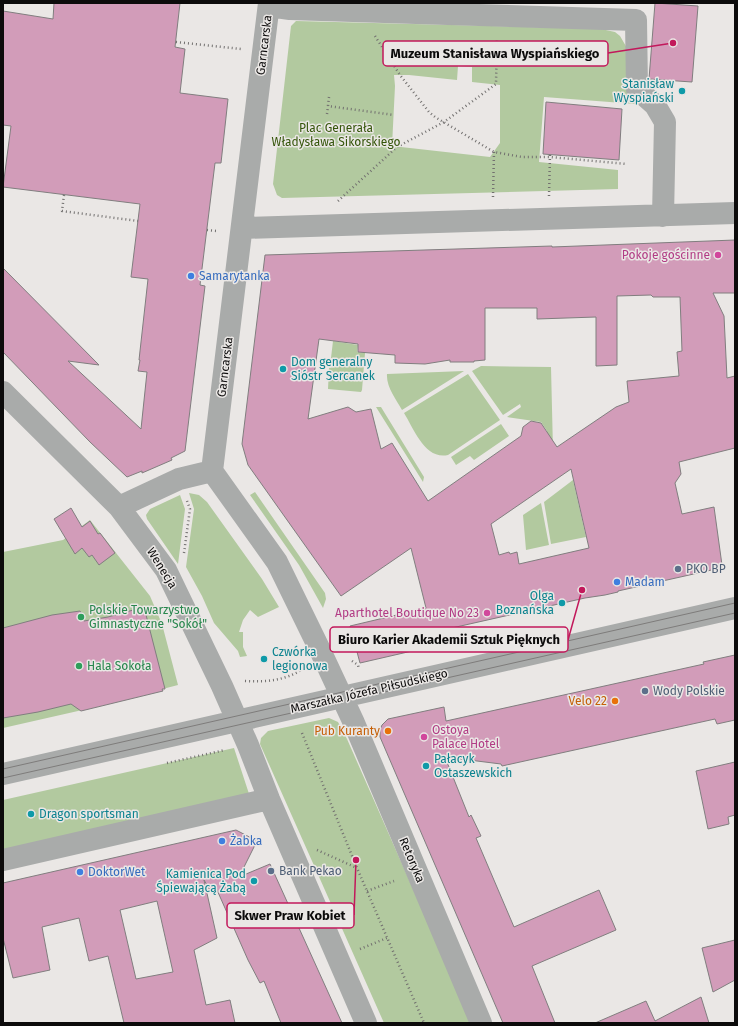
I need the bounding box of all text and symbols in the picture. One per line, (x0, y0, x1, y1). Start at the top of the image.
street label: Garncarska (253, 14, 275, 76)
callout: Muzeum Stanisława Wyspiańskiego (383, 41, 608, 66)
text: Muzeum Stanisława Wyspiańskiego (391, 46, 600, 61)
place label: Stanisław Wyspiański (613, 77, 674, 105)
marker: Stanisław Wyspiański (677, 86, 687, 96)
park label: Plac Generała Władysława Sikorskiego (272, 121, 400, 149)
place label: Pokoje gościnne (622, 248, 710, 262)
marker: Pokoje gościnne (713, 250, 723, 260)
place label: Samarytanka (199, 269, 270, 283)
marker: Samarytanka (186, 271, 196, 281)
street label: Garncarska (214, 336, 236, 398)
place label: Dom generalny Sióstr Sercanek (291, 355, 376, 383)
marker: Dom generalny Sióstr Sercanek (278, 364, 288, 374)
street label: Wenecja (144, 545, 180, 591)
place label: PKO BP (686, 562, 726, 576)
marker: PKO BP (673, 564, 683, 574)
place label: Madam (625, 575, 665, 589)
marker: Madam (612, 577, 622, 587)
place label: Olga Boznańska (496, 589, 554, 617)
marker: Olga Boznańska (557, 598, 567, 608)
place label: Polskie Towarzystwo Gimnastyczne "Sokół" (89, 603, 207, 631)
place label: Aparthotel Boutique No 23 (335, 606, 479, 620)
marker: Aparthotel Boutique No 23 (482, 608, 492, 618)
marker: Polskie Towarzystwo Gimnastyczne "Sokół" (76, 612, 86, 622)
callout: Biuro Karier Akademii Sztuk Pięknych (330, 627, 568, 652)
text: Biuro Karier Akademii Sztuk Pięknych (338, 632, 560, 647)
place label: Czwórka legionowa (272, 645, 328, 673)
marker: Czwórka legionowa (259, 654, 269, 664)
place label: Hala Sokoła (87, 659, 151, 673)
marker: Hala Sokoła (74, 661, 84, 671)
street label: Marszałka Józefa Piłsudskiego (289, 666, 449, 716)
place label: Wody Polskie (653, 684, 725, 698)
marker: Wody Polskie (640, 686, 650, 696)
place label: Velo 22 (569, 694, 607, 708)
marker: Velo 22 (610, 696, 620, 706)
place label: Ostoya Palace Hotel (432, 723, 500, 751)
place label: Pub Kuranty (314, 724, 380, 738)
marker: Pub Kuranty (383, 726, 393, 736)
marker: Ostoya Palace Hotel (419, 732, 429, 742)
place label: Pałacyk Ostaszewskich (434, 752, 512, 780)
marker: Pałacyk Ostaszewskich (421, 761, 431, 771)
place label: Dragon sportsman (39, 807, 139, 821)
marker: Dragon sportsman (26, 809, 36, 819)
place label: Żabka (230, 833, 262, 848)
street label: Retoryka (396, 835, 428, 885)
marker: Żabka (217, 836, 227, 846)
place label: Bank Pekao (279, 864, 342, 878)
place label: DoktorWet (88, 865, 146, 879)
marker: Bank Pekao (266, 866, 276, 876)
marker: DoktorWet (75, 867, 85, 877)
place label: Kamienica Pod Śpiewającą Żabą (156, 867, 246, 895)
marker: Kamienica Pod Śpiewającą Żabą (249, 876, 259, 886)
callout: Skwer Praw Kobiet (227, 903, 354, 928)
text: Skwer Praw Kobiet (234, 908, 347, 923)

